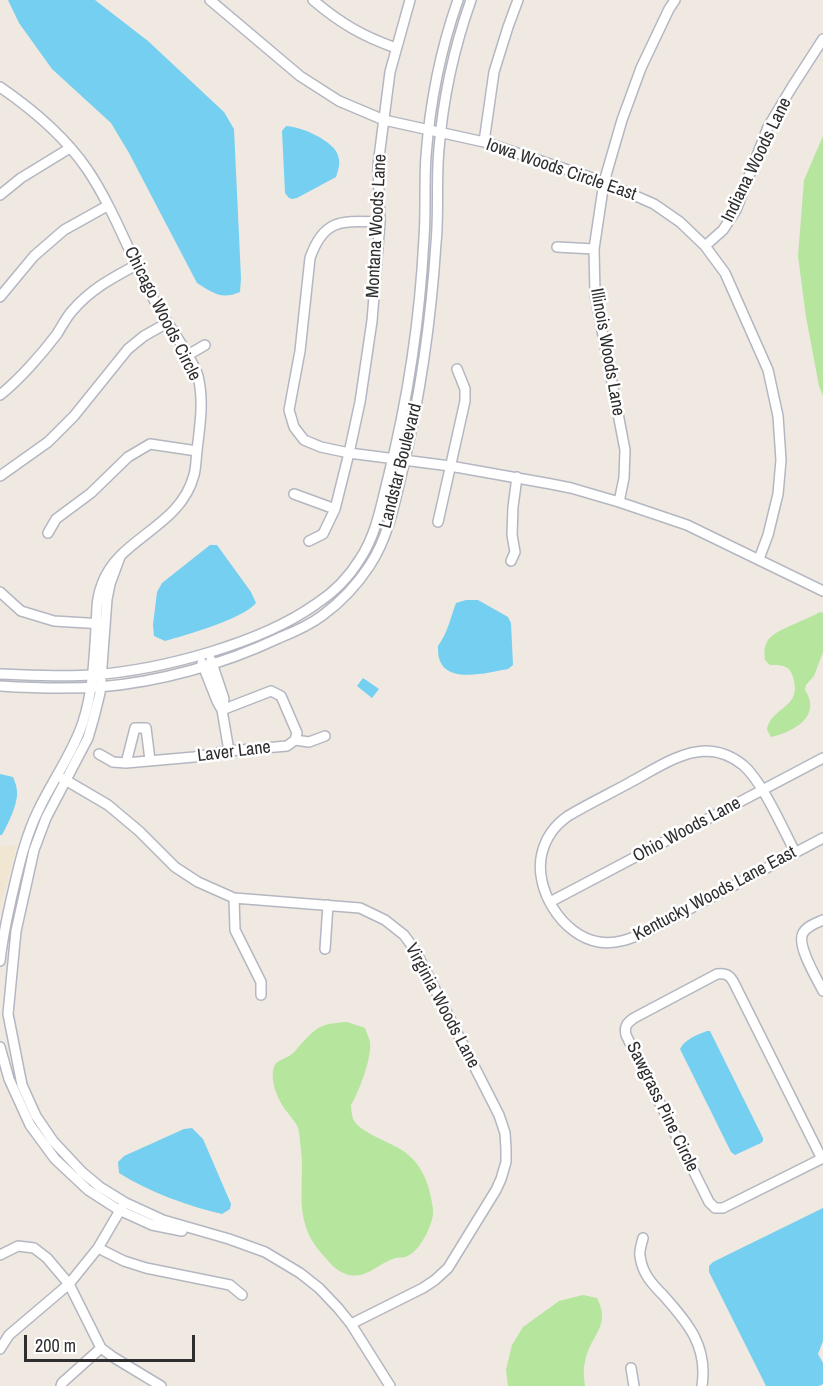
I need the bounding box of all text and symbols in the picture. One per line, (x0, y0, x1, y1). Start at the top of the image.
street label: Indiana Woods Lane (717, 94, 797, 226)
street label: Iowa Woods Circle East (483, 134, 639, 206)
street label: Montana Woods Lane (362, 153, 392, 299)
street label: Chicago Woods Circle (119, 243, 205, 385)
street label: Illinois Woods Lane (585, 286, 629, 418)
street label: Landstar Boulevard (375, 401, 427, 531)
street label: Laver Lane (196, 737, 272, 767)
street label: Ohio Woods Lane (630, 793, 744, 867)
street label: Kentucky Woods Lane East (630, 842, 800, 946)
street label: Virginia Woods Lane (400, 940, 484, 1072)
street label: Sawgrass Pine Circle (621, 1038, 703, 1176)
scale bar (27, 1323, 198, 1361)
text: 200 m (35, 1333, 76, 1358)

